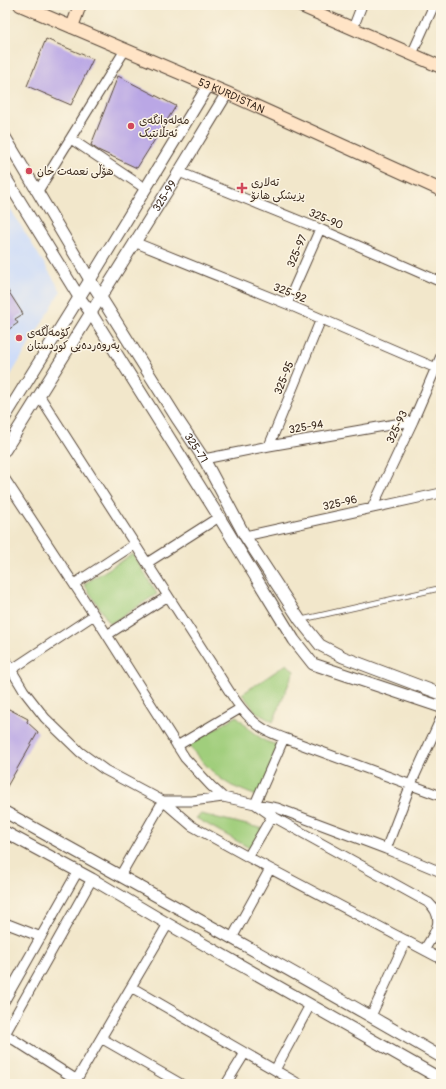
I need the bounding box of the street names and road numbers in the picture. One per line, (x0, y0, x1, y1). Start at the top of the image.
street label: 53 KURDISTAN (196, 75, 267, 116)
street label: 325-99 (150, 177, 179, 214)
street label: 325-90 (307, 206, 345, 232)
street label: 325-97 (284, 232, 310, 269)
street label: 325-92 (271, 280, 309, 306)
street label: 325-95 (271, 360, 297, 396)
street label: 325-93 (384, 409, 410, 445)
street label: 325-94 (288, 417, 325, 436)
street label: 325-71 (182, 430, 211, 465)
street label: 325-96 (321, 493, 359, 513)

